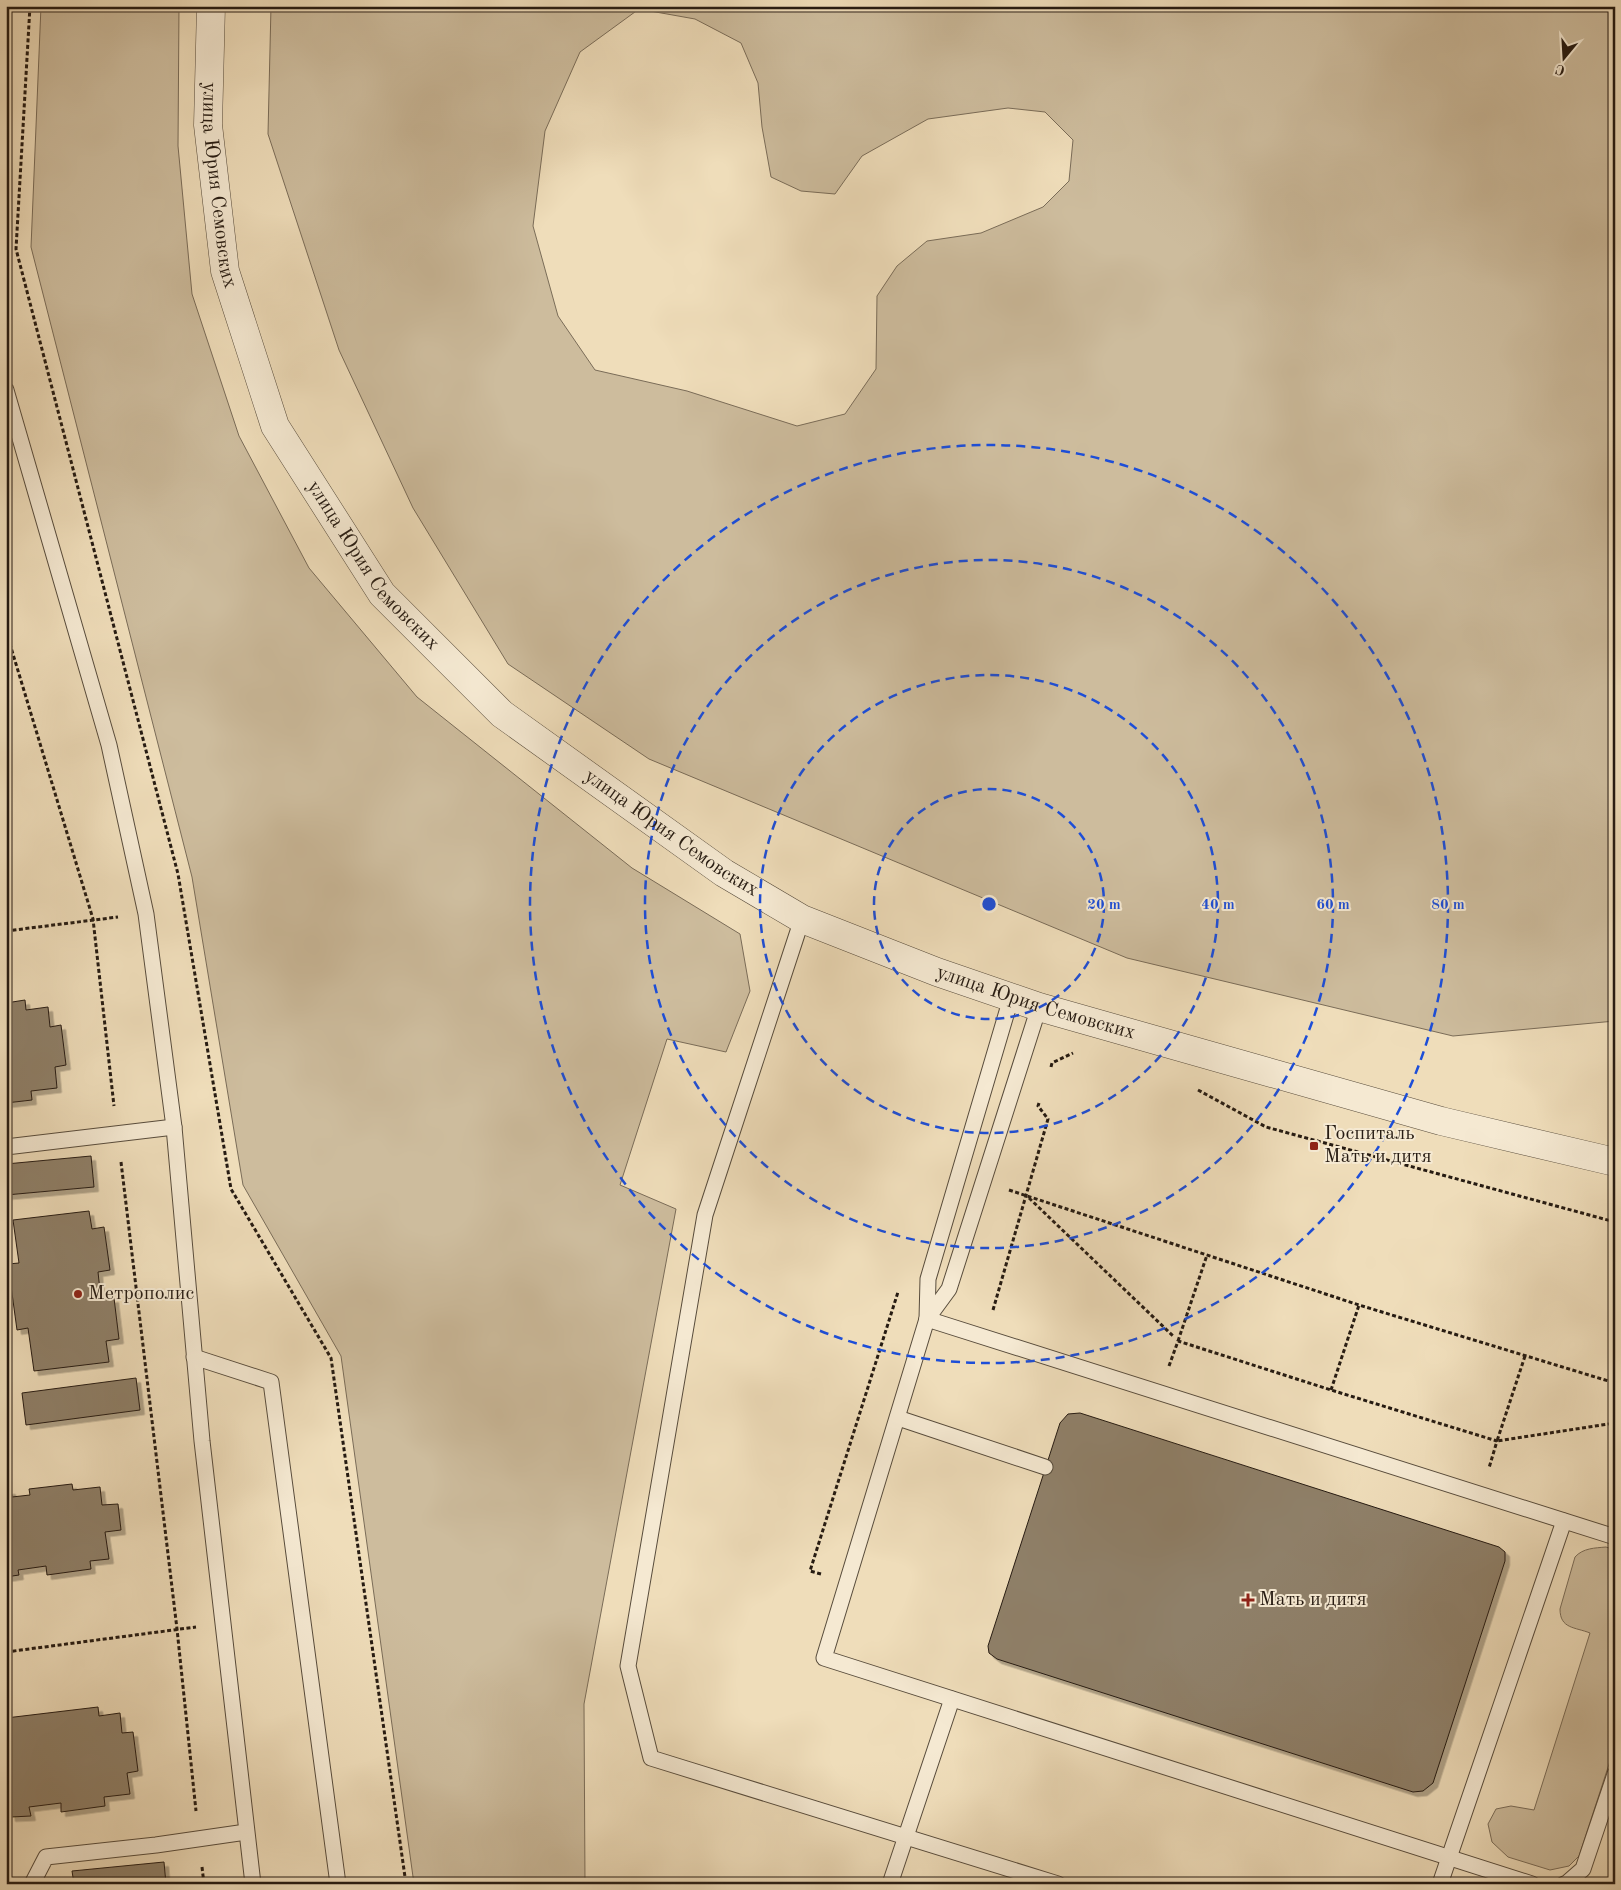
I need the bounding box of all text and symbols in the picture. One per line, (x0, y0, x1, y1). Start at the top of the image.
north arrow (1538, 32, 1588, 82)
text: С (1554, 61, 1567, 77)
street label: улица Юрия Семовских (198, 82, 240, 291)
street label: улица Юрия Семовских (303, 477, 443, 655)
street label: улица Юрия Семовских (580, 766, 762, 901)
centre of rings (980, 895, 998, 913)
text: 20 m (1087, 898, 1121, 913)
text: 40 m (1201, 898, 1235, 913)
text: 60 m (1316, 898, 1350, 913)
text: 80 m (1431, 898, 1465, 913)
street label: улица Юрия Семовских (934, 962, 1138, 1044)
place label: Госпиталь Мать и дитя (1324, 1124, 1432, 1167)
marker: Госпиталь Мать и дитя (1308, 1140, 1320, 1152)
place label: Метрополис (88, 1284, 194, 1304)
marker: Метрополис (72, 1288, 84, 1300)
place label: Мать и дитя (1259, 1590, 1367, 1610)
marker: Мать и дитя (1241, 1593, 1255, 1607)

